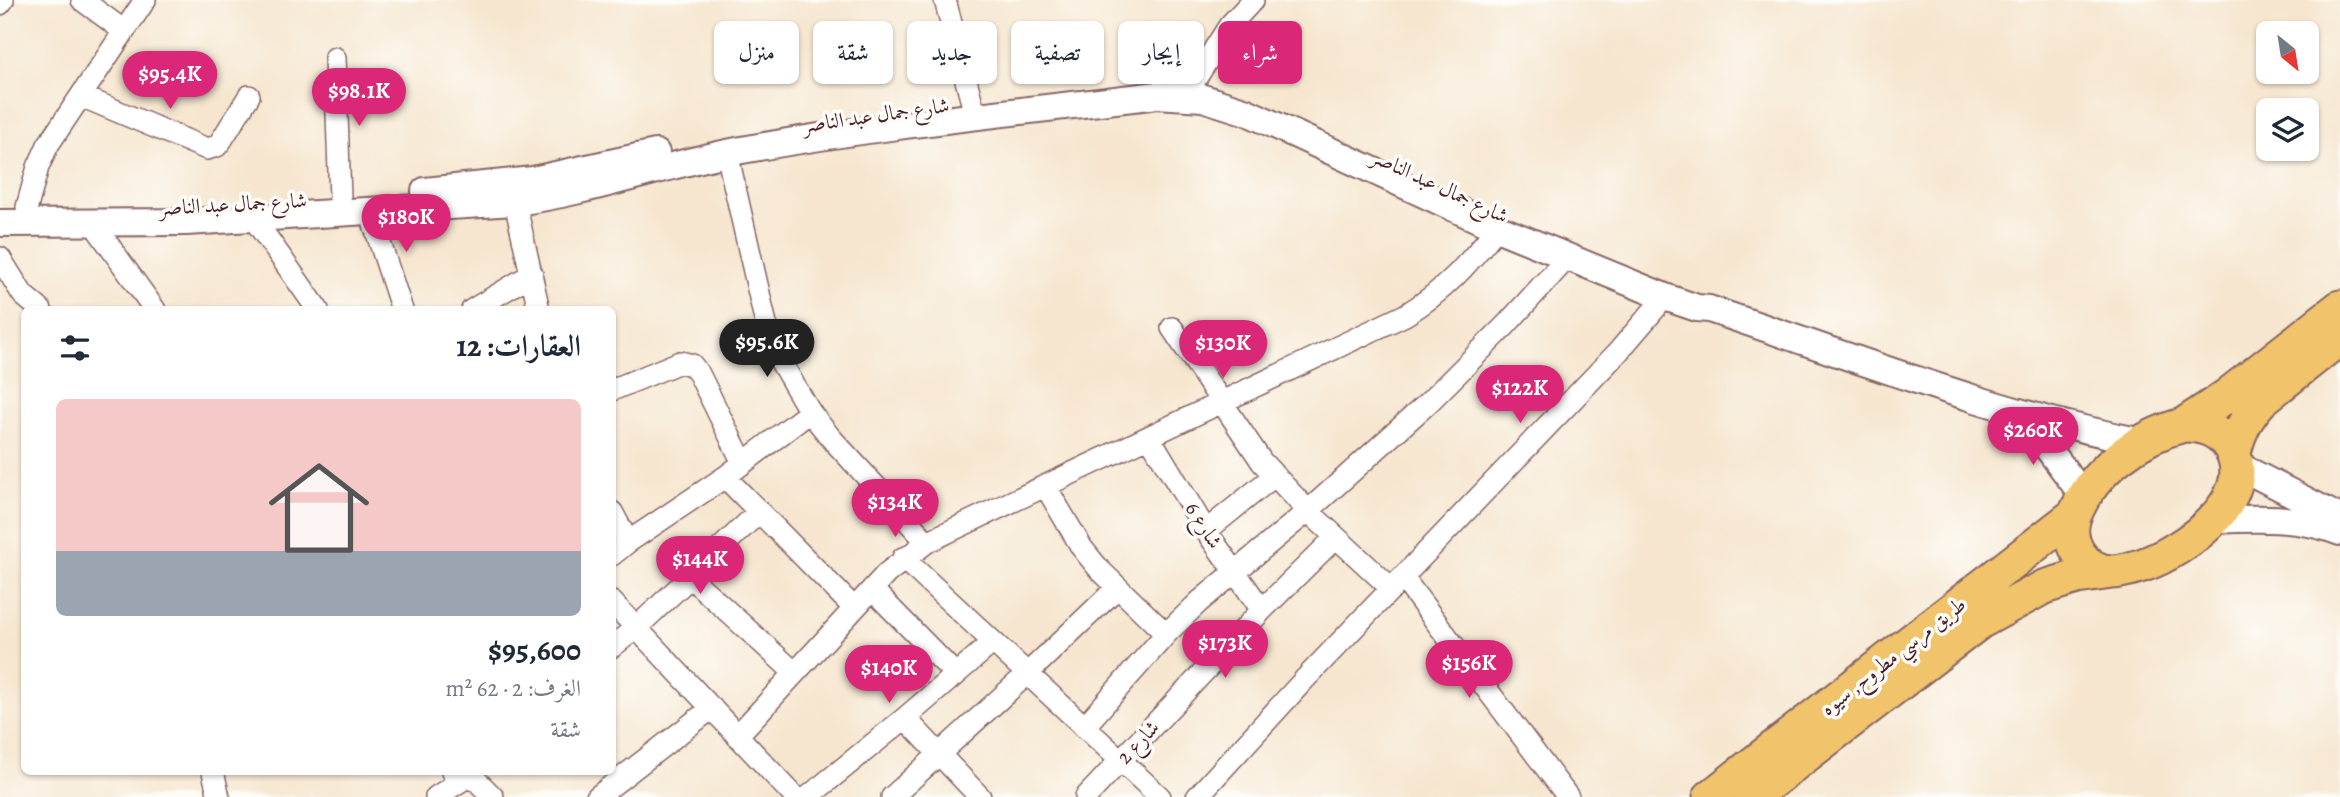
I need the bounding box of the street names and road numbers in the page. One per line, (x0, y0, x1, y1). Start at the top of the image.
street label: شارع جمال عبد الناصر (799, 91, 952, 143)
street label: شارع جمال عبد الناصر (1364, 141, 1513, 234)
street label: شارع جمال عبد الناصر (157, 186, 308, 226)
street label: شارع 6 (1175, 496, 1229, 556)
street label: طريق مرسي مطروح, سيوه (1814, 590, 1975, 726)
street label: شارع 2 (1111, 714, 1168, 773)

